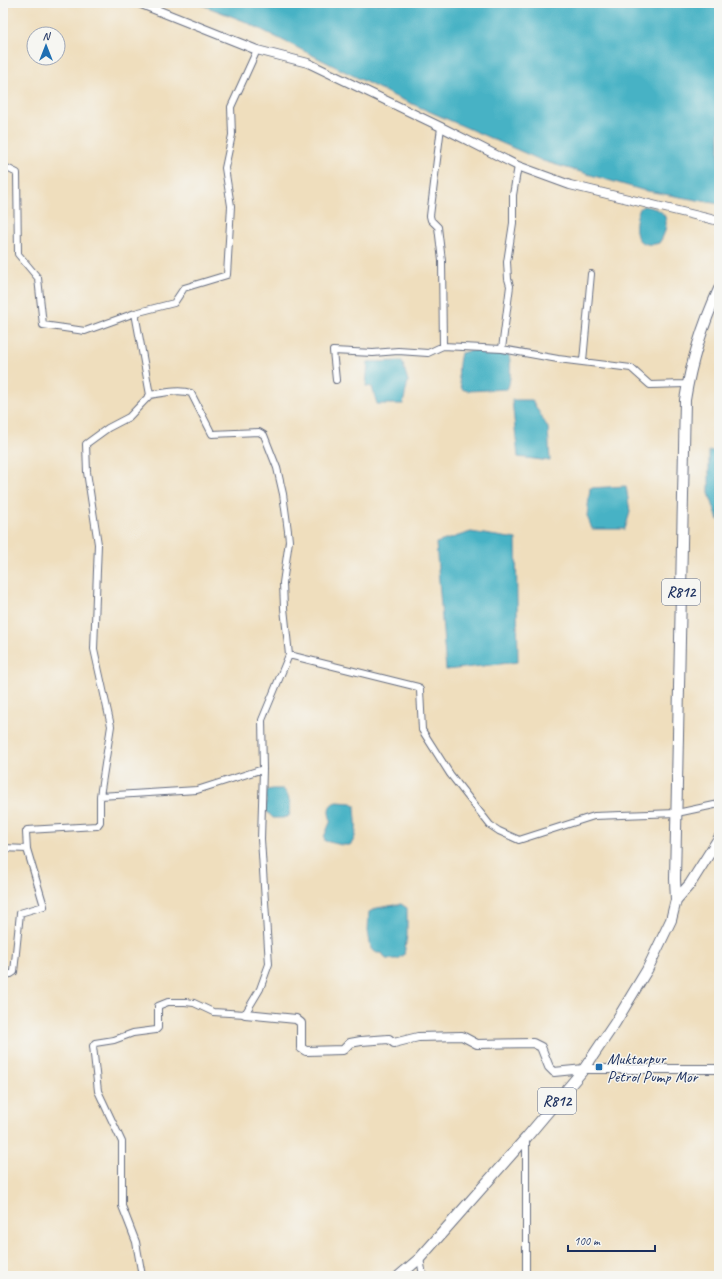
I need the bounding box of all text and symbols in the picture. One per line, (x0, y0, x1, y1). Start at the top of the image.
north arrow (26, 26, 66, 66)
text: N (43, 29, 52, 43)
road number: R812 (662, 579, 700, 605)
place label: Muktarpur Petrol Pump Mor (607, 1049, 699, 1087)
marker: Muktarpur Petrol Pump Mor (594, 1062, 604, 1072)
road number: R812 (538, 1088, 576, 1114)
scale bar (568, 1227, 655, 1253)
text: 100 m (574, 1233, 601, 1249)

